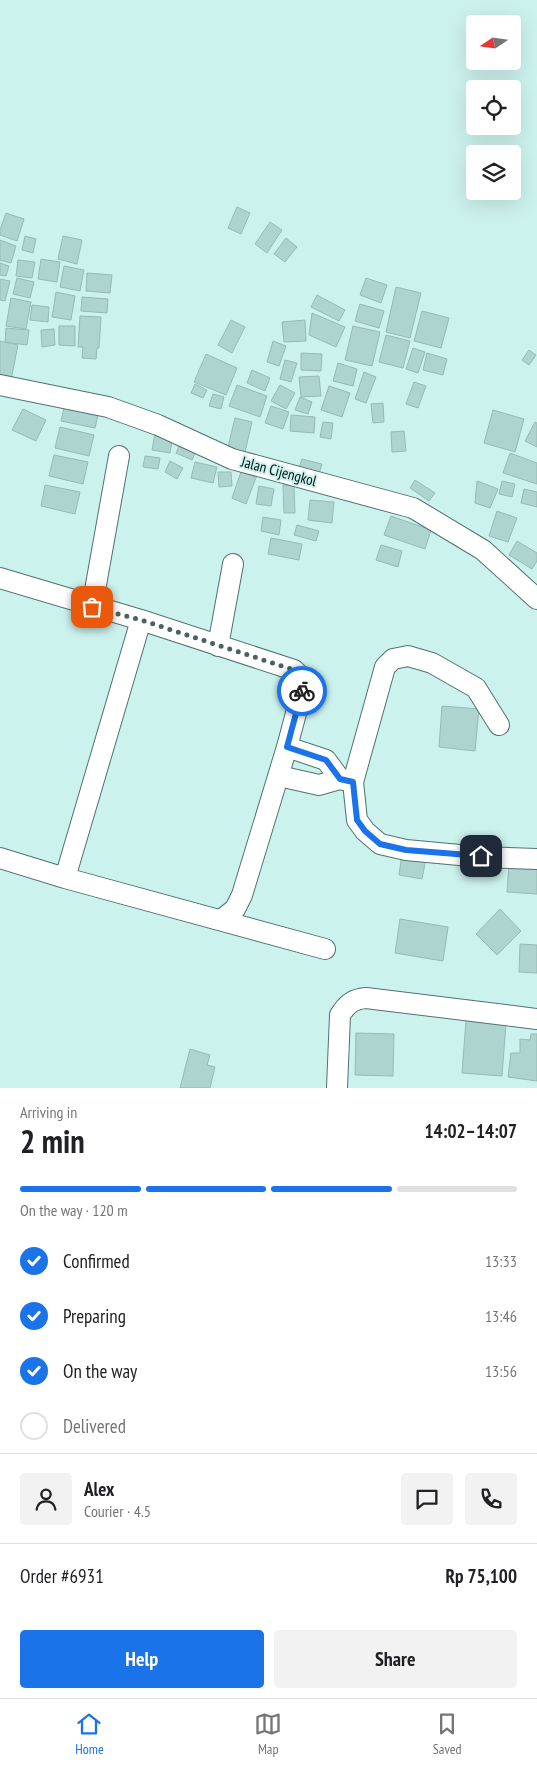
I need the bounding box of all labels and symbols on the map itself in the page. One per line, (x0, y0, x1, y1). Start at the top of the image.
north arrow (466, 15, 521, 70)
street label: Jalan Cijengkol (238, 452, 319, 490)
pin (71, 586, 113, 628)
courier (277, 666, 327, 716)
pin (460, 835, 502, 877)

